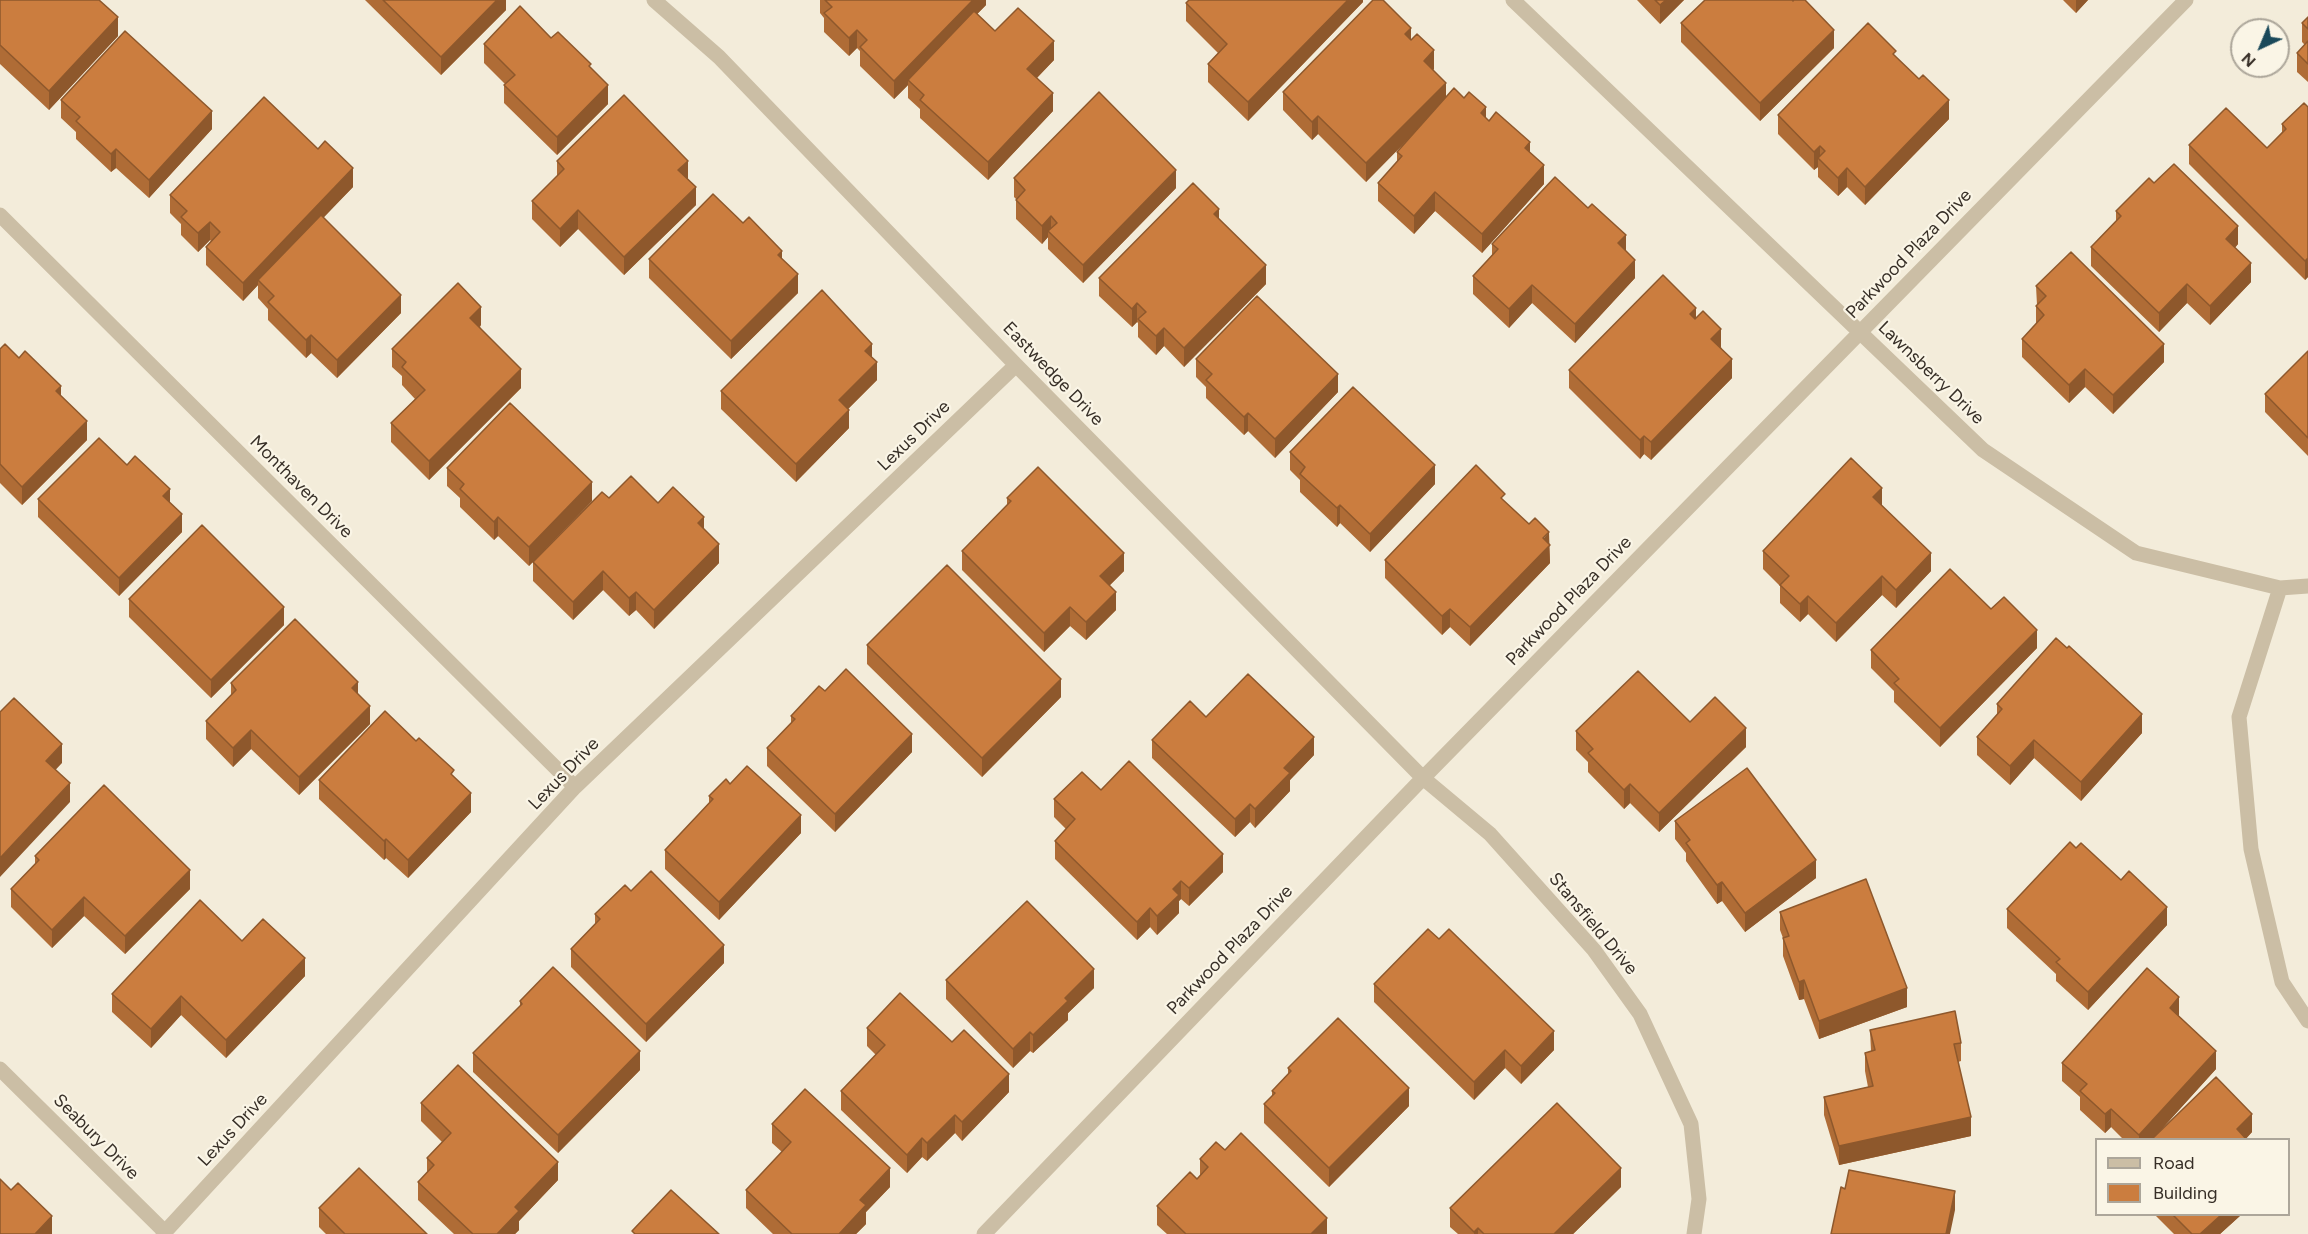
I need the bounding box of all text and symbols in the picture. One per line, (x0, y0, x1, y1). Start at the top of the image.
north arrow (2230, 18, 2290, 78)
text: N (2237, 49, 2260, 71)
street label: Parkwood Plaza Drive (1842, 185, 1976, 323)
street label: Lawnsberry Drive (1873, 317, 1989, 429)
street label: Eastwedge Drive (998, 318, 1108, 430)
street label: Lexus Drive (873, 396, 955, 476)
street label: Monthaven Drive (245, 431, 357, 543)
street label: Parkwood Plaza Drive (1502, 532, 1636, 670)
street label: Lexus Drive (524, 733, 604, 815)
street label: Stansfield Drive (1544, 869, 1642, 979)
street label: Parkwood Plaza Drive (1163, 881, 1297, 1019)
street label: Lexus Drive (194, 1089, 272, 1171)
street label: Seabury Drive (49, 1090, 143, 1184)
legend (2095, 1138, 2290, 1216)
text: Road (2153, 1152, 2194, 1174)
text: Building (2153, 1182, 2218, 1204)

